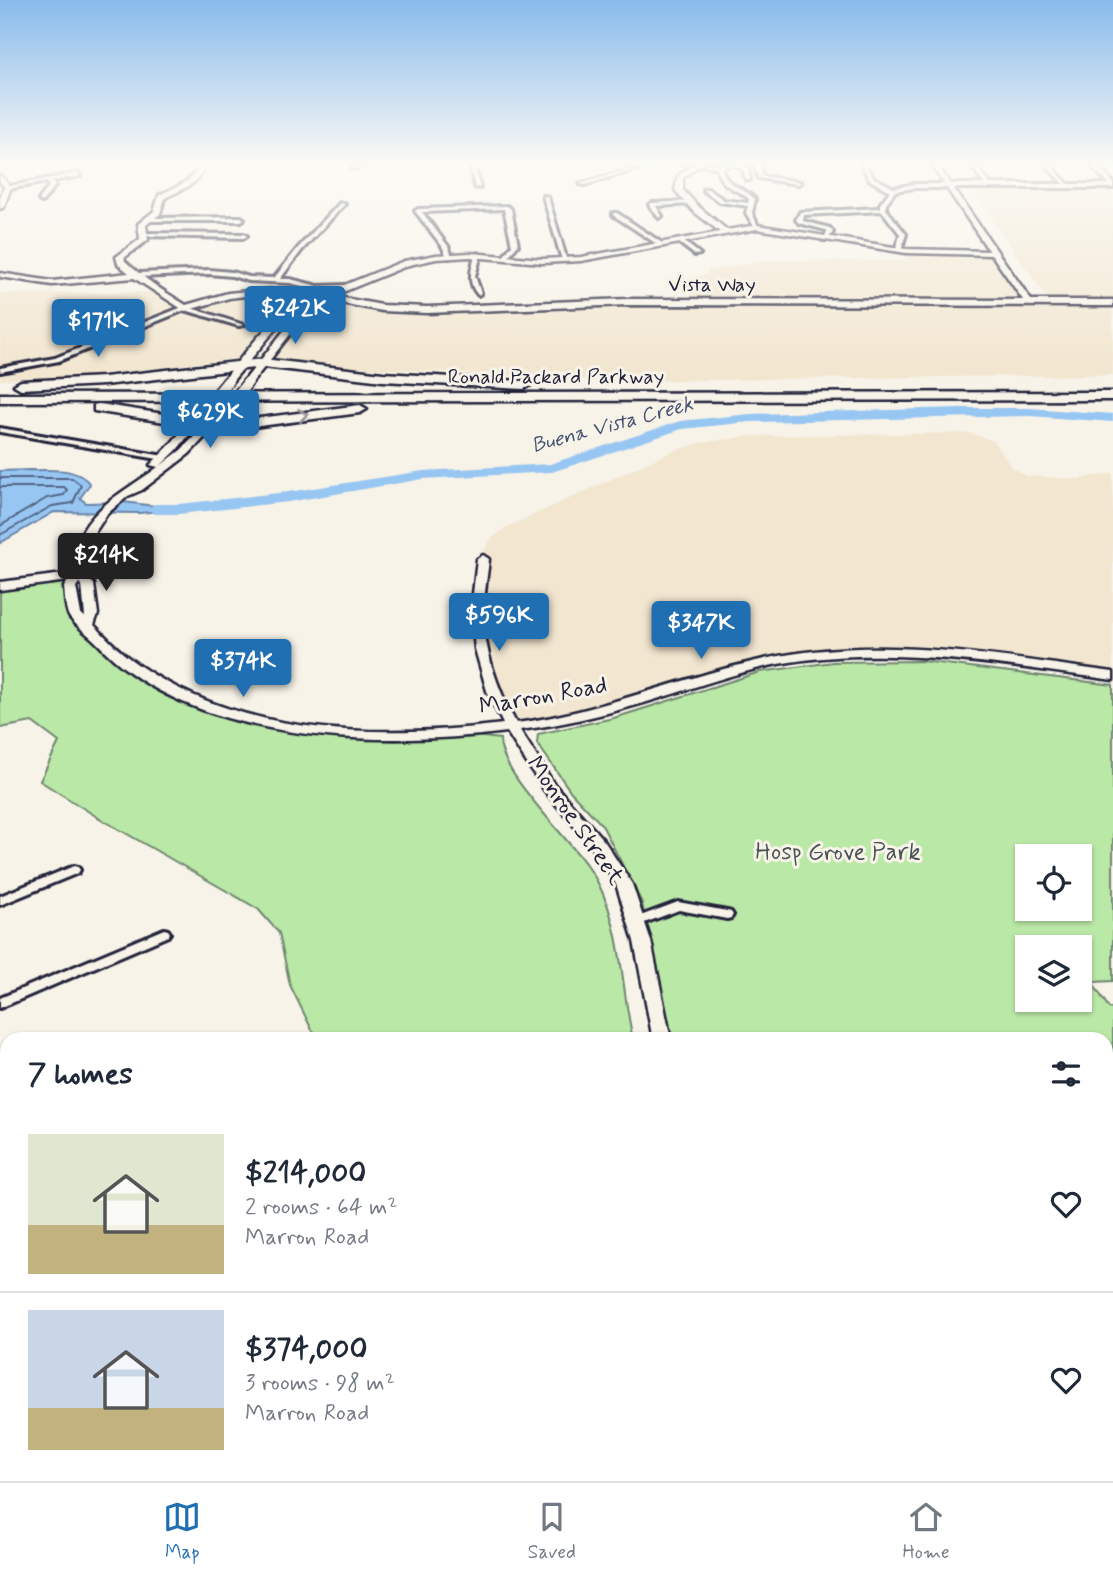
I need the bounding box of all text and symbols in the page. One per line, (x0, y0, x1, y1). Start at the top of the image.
street label: Vista Way (668, 271, 756, 299)
pin: $242K (246, 286, 344, 346)
text: $242K (261, 294, 329, 324)
pin: $171K (49, 300, 147, 359)
text: $171K (68, 307, 128, 337)
street label: Ronald Packard Parkway (448, 363, 664, 391)
water label: Buena Vista Creek (528, 390, 696, 460)
pin: $629K (161, 391, 259, 450)
text: $629K (177, 398, 243, 428)
one-way arrow (297, 407, 309, 422)
pin: $214K (57, 534, 155, 593)
text: $214K (74, 541, 138, 571)
pin: $596K (450, 594, 548, 653)
text: $596K (465, 601, 533, 631)
pin: $347K (652, 602, 750, 661)
text: $347K (668, 609, 734, 639)
pin: $374K (194, 640, 292, 699)
text: $374K (210, 647, 276, 677)
street label: Marron Road (477, 670, 610, 723)
street label: Monroe Street (519, 750, 631, 892)
park label: Hosp Grove Park (755, 837, 921, 868)
map controls (1015, 844, 1092, 1012)
button: locate (1015, 844, 1092, 921)
button: layers (1015, 935, 1092, 1012)
text: 7 homes (28, 1055, 133, 1094)
icon: filters (1047, 1055, 1085, 1093)
text: $214,000 (245, 1154, 366, 1193)
icon: home (84, 1162, 168, 1246)
icon: heart (1047, 1185, 1085, 1223)
text: 2 rooms · 64 m² (245, 1193, 397, 1223)
text: Marron Road (245, 1223, 369, 1253)
text: $374,000 (245, 1330, 367, 1369)
icon: home (84, 1338, 168, 1422)
icon: heart (1047, 1361, 1085, 1399)
text: 3 rooms · 98 m² (245, 1369, 395, 1399)
text: Marron Road (245, 1399, 369, 1429)
tab: Map (163, 1498, 201, 1565)
tab: Saved (528, 1498, 576, 1565)
tab: Home (902, 1498, 950, 1565)

